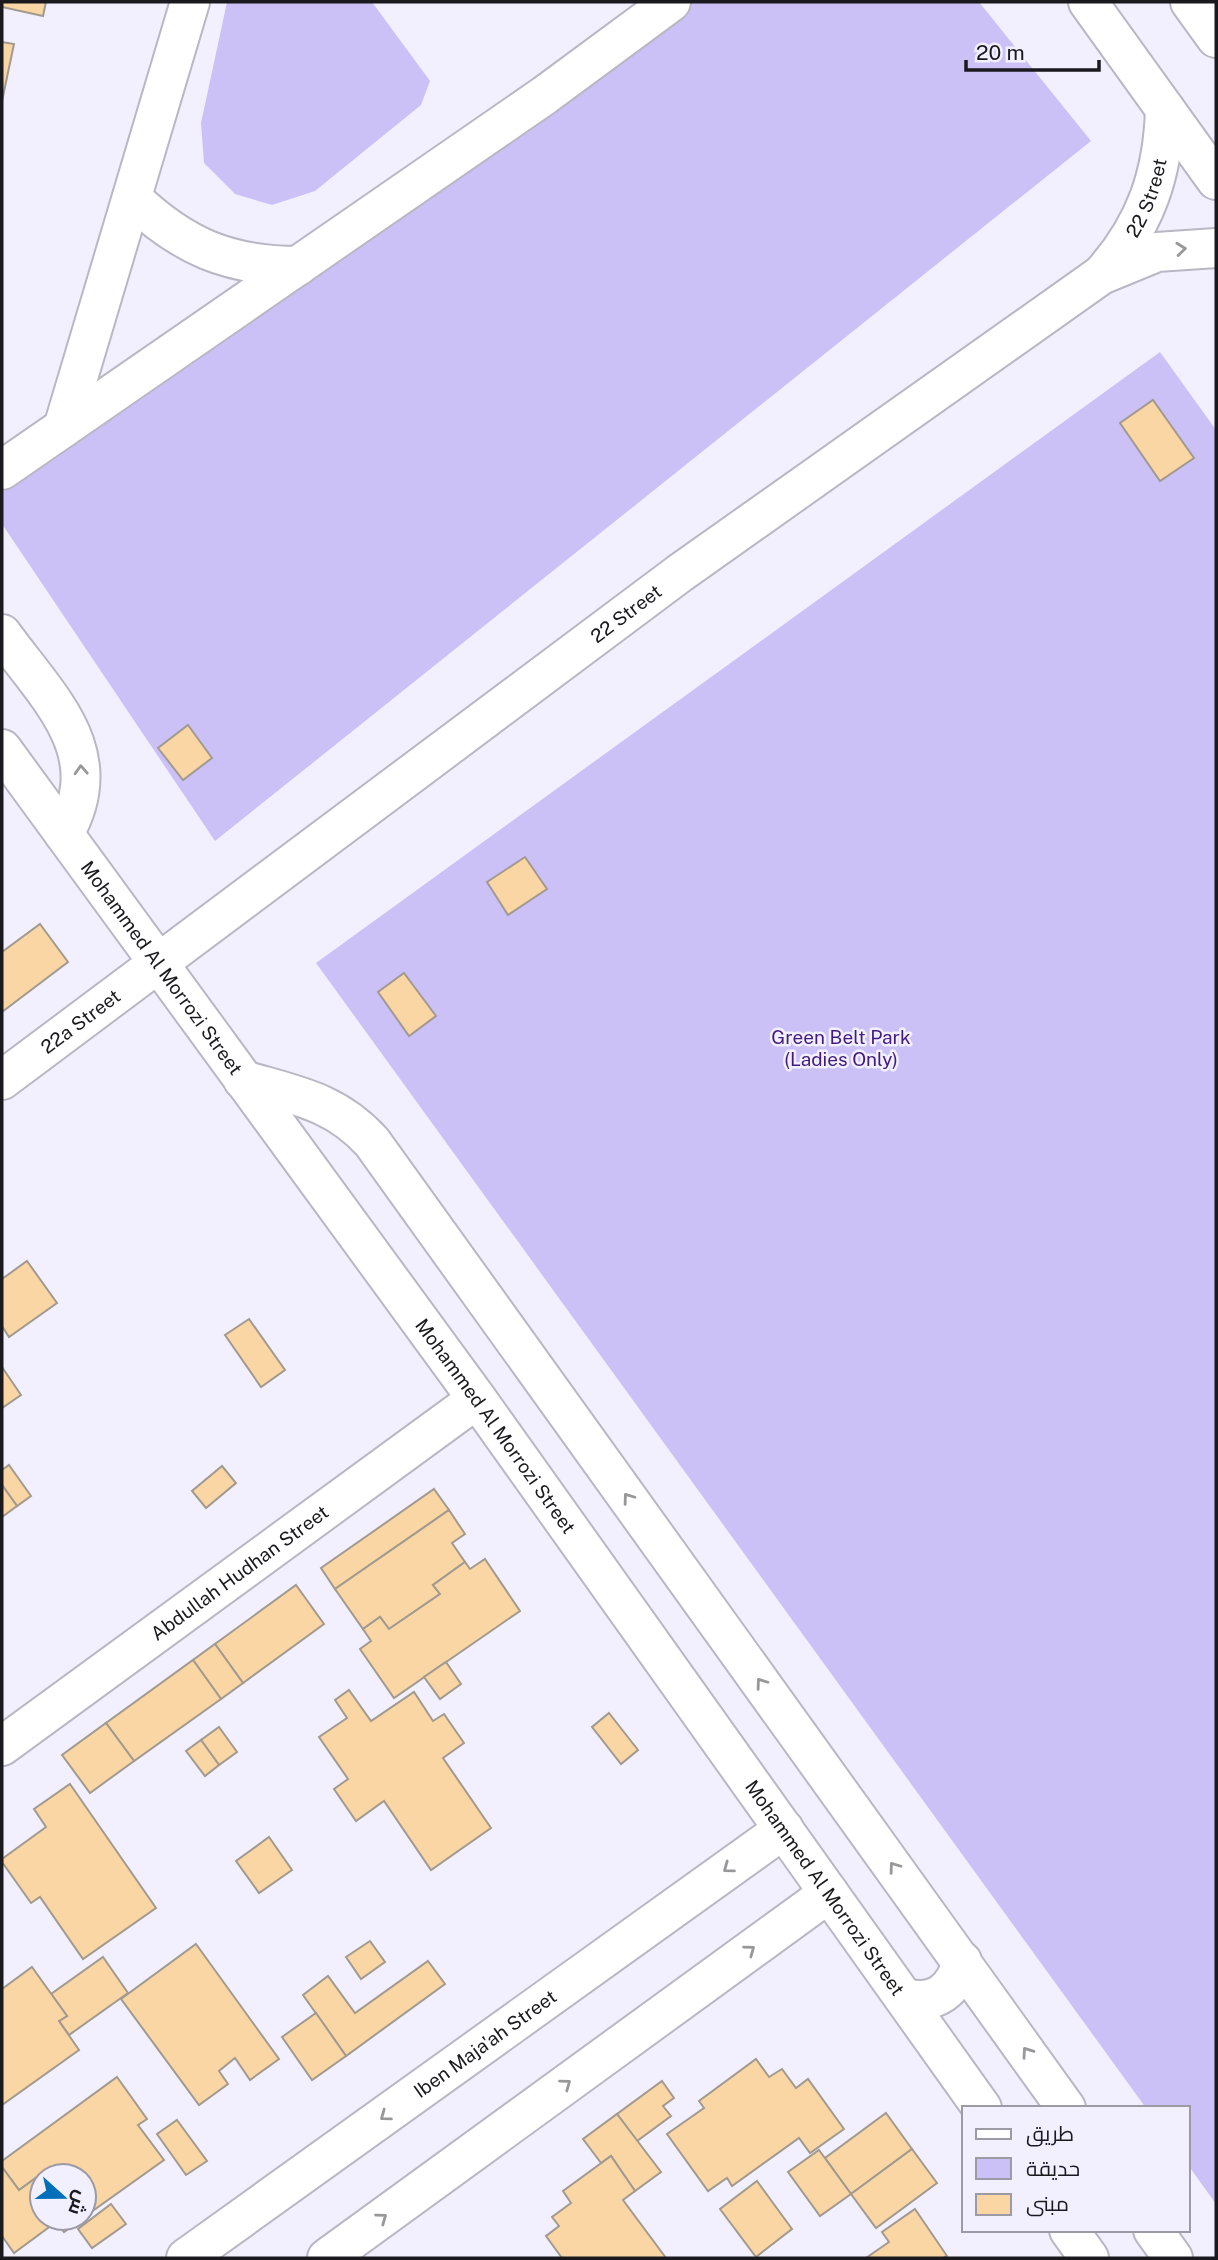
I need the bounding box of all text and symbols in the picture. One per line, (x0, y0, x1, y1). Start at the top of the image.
scale bar (966, 28, 1099, 72)
text: 20 m (976, 40, 1025, 65)
street label: 22 Street (1121, 156, 1171, 241)
one-way arrow (1175, 241, 1187, 256)
street label: 22 Street (586, 580, 666, 647)
one-way arrow (74, 764, 89, 775)
street label: Mohammed Al Morrozi Street (77, 857, 247, 1079)
street label: 22a Street (37, 985, 124, 1058)
park label: Green Belt Park (Ladies Only) (771, 1026, 911, 1070)
street label: Mohammed Al Morrozi Street (411, 1315, 580, 1538)
one-way arrow (624, 1493, 636, 1506)
street label: Abdullah Hudhan Street (146, 1500, 332, 1645)
one-way arrow (757, 1678, 769, 1691)
street label: Mohammed Al Morrozi Street (741, 1776, 909, 2000)
one-way arrow (724, 1860, 736, 1873)
one-way arrow (890, 1862, 902, 1875)
one-way arrow (742, 1946, 755, 1959)
street label: Iben Maja'ah Street (409, 1985, 561, 2102)
one-way arrow (1022, 2047, 1035, 2060)
one-way arrow (558, 2080, 571, 2092)
legend (962, 2106, 1190, 2232)
one-way arrow (380, 2107, 393, 2120)
text: طريق (1026, 2121, 1074, 2147)
text: حديقة (1026, 2156, 1080, 2181)
north arrow (28, 2162, 98, 2232)
text: ش (63, 2187, 94, 2218)
text: مبنى (1026, 2191, 1069, 2217)
one-way arrow (374, 2214, 387, 2226)

